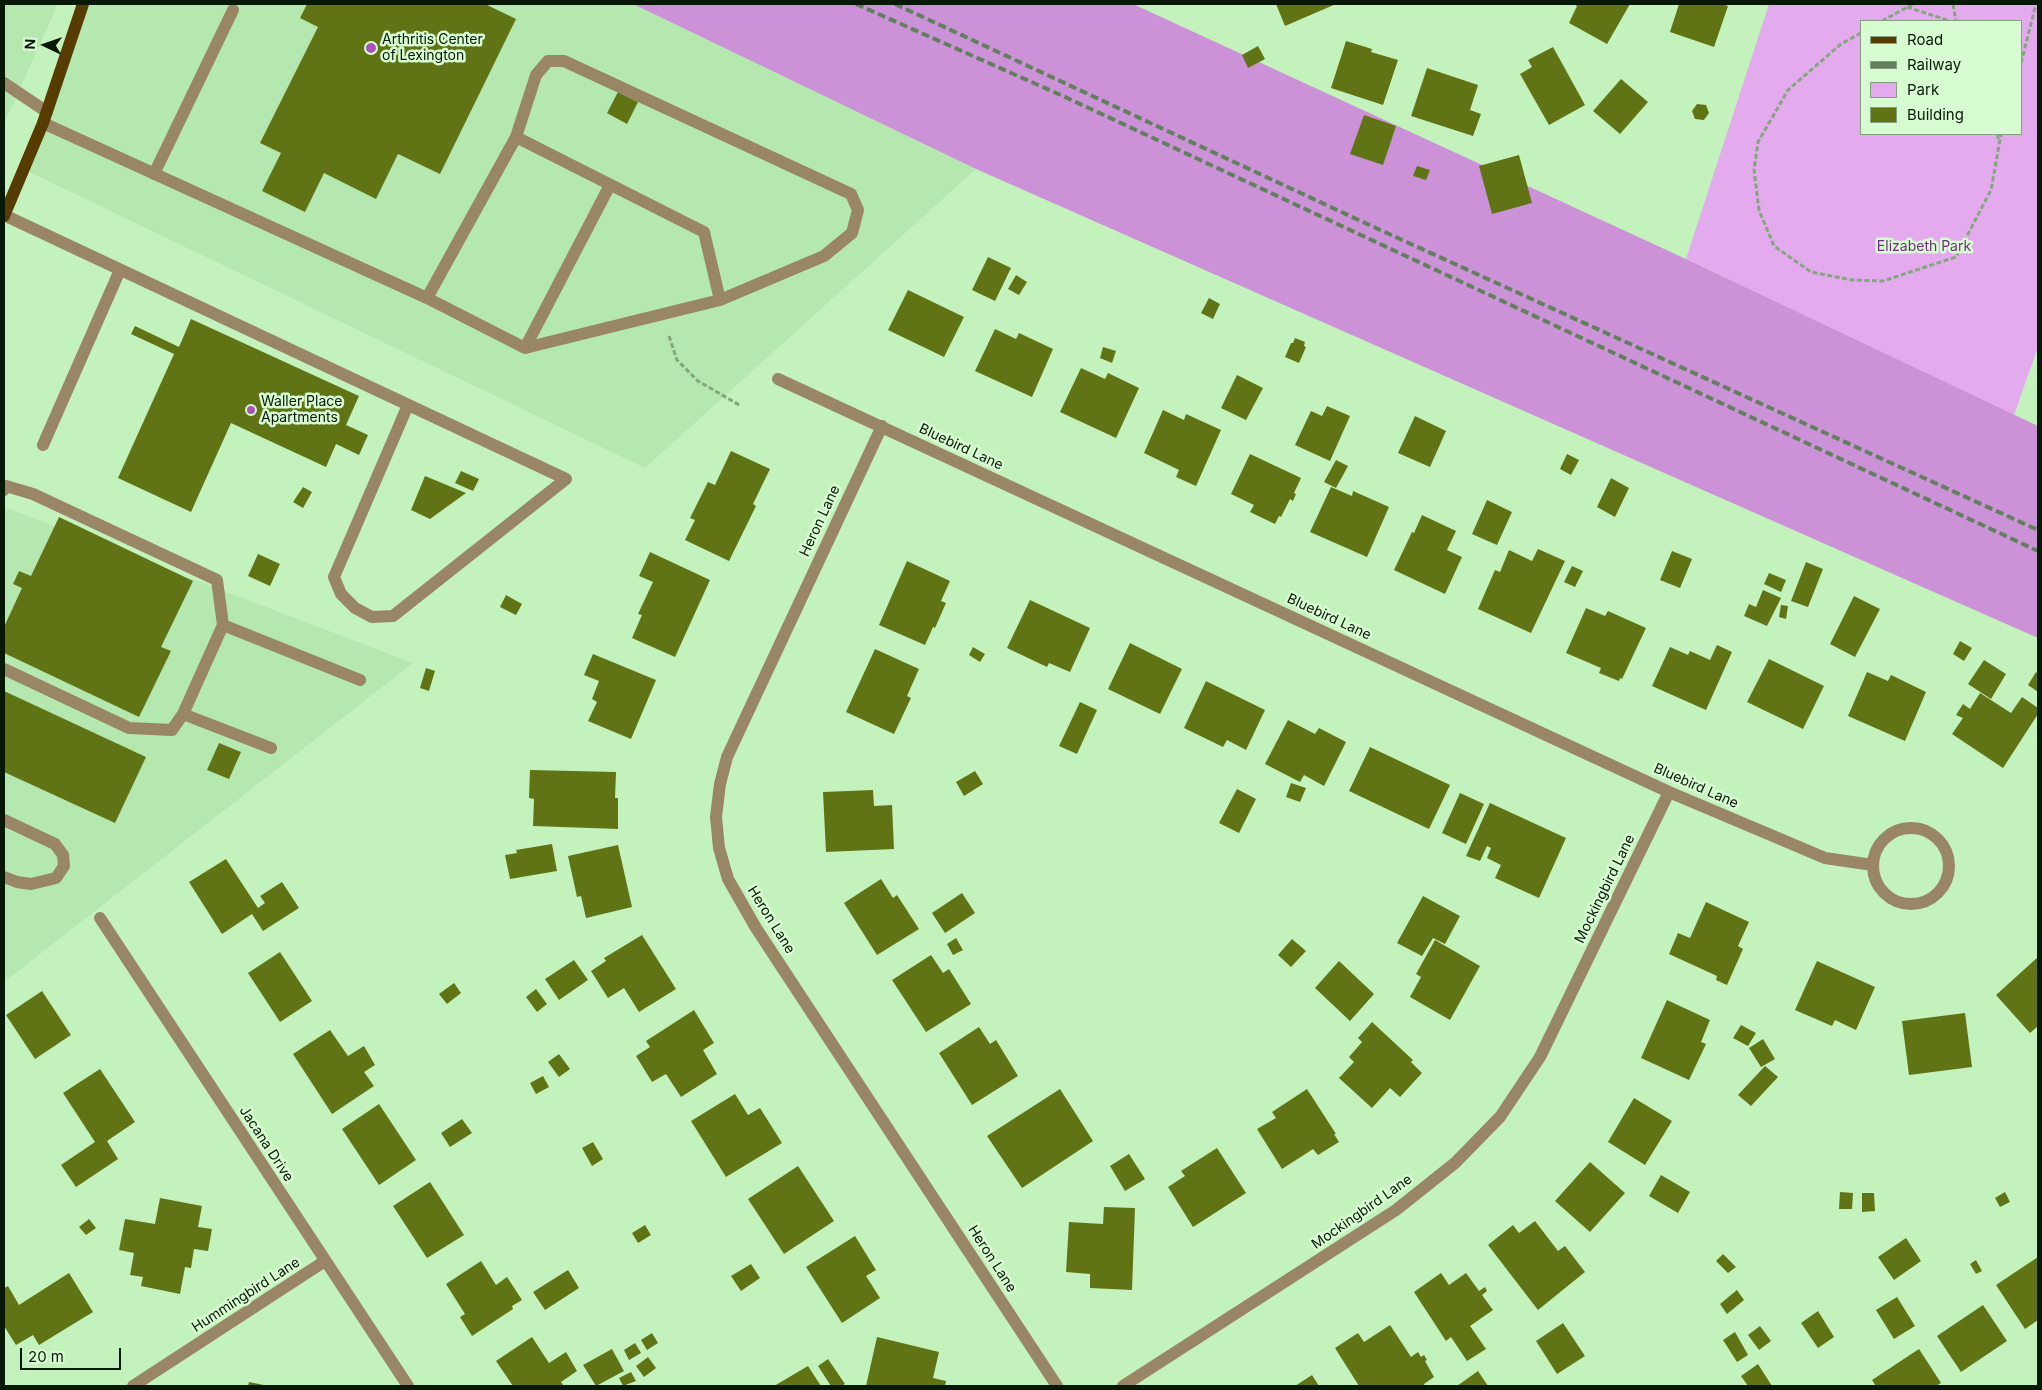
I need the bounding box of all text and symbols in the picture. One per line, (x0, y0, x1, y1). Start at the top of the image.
north arrow (20, 20, 70, 70)
legend (1860, 20, 2022, 135)
text: Road (1907, 30, 1943, 49)
place label: Arthritis Center of Lexington (382, 32, 483, 64)
text: N (21, 38, 38, 50)
marker: Arthritis Center of Lexington (364, 41, 378, 55)
text: Railway (1907, 55, 1961, 74)
text: Park (1907, 80, 1939, 99)
text: Building (1907, 105, 1964, 124)
park label: Elizabeth Park (1877, 239, 1971, 255)
place label: Waller Place Apartments (261, 394, 342, 427)
marker: Waller Place Apartments (245, 404, 257, 416)
street label: Bluebird Lane (916, 420, 1006, 474)
street label: Heron Lane (796, 483, 844, 559)
street label: Bluebird Lane (1284, 590, 1374, 644)
street label: Bluebird Lane (1651, 760, 1741, 812)
street label: Mockingbird Lane (1571, 832, 1639, 946)
street label: Heron Lane (744, 883, 798, 957)
street label: Jacana Drive (235, 1103, 297, 1185)
street label: Mockingbird Lane (1309, 1171, 1415, 1253)
street label: Heron Lane (964, 1222, 1020, 1296)
street label: Hummingbird Lane (189, 1254, 303, 1336)
scale bar (22, 1338, 124, 1370)
text: 20 m (28, 1347, 64, 1366)

